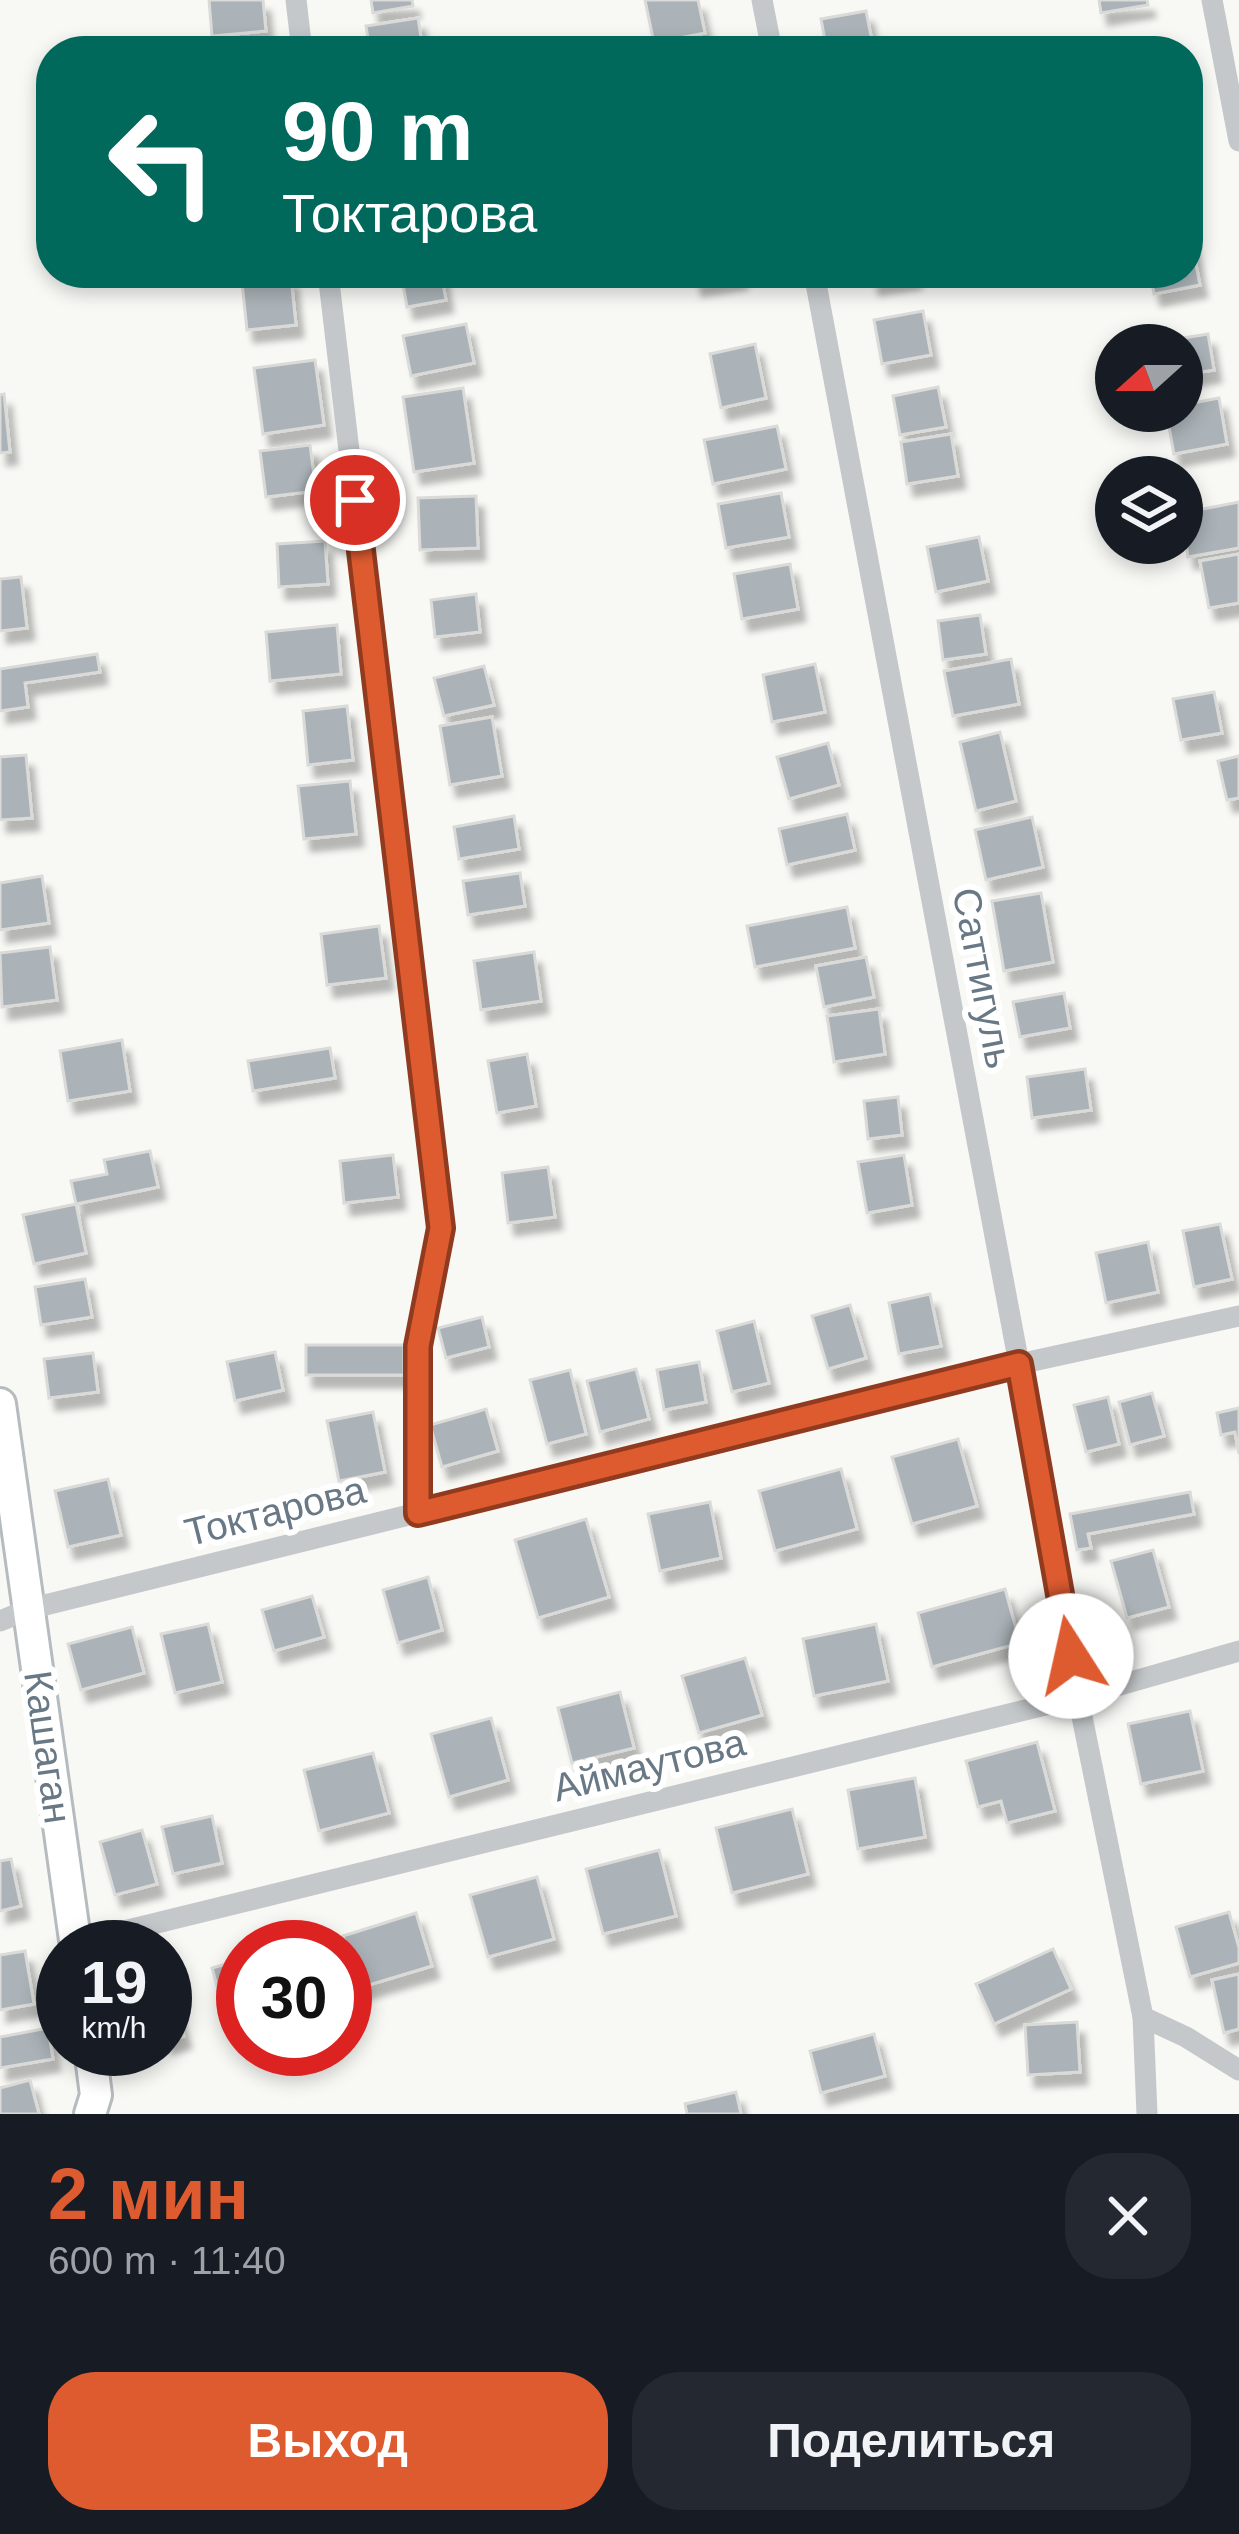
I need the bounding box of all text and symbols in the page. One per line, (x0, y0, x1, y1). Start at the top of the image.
icon: left (84, 84, 240, 240)
text: 90 m (282, 84, 473, 178)
text: Токтарова (282, 183, 537, 243)
north arrow (1095, 324, 1203, 432)
map controls (1095, 324, 1203, 564)
pin (304, 449, 406, 551)
button: layers (1095, 456, 1203, 564)
icon: arrive (322, 467, 388, 533)
street label: Саттигуль (944, 884, 1022, 1072)
street label: Токтарова (180, 1468, 370, 1554)
position arrow (1008, 1593, 1134, 1719)
street label: Кашаган (16, 1668, 80, 1826)
street label: Аймаутова (548, 1720, 750, 1810)
speed limit sign: 30 (216, 1920, 372, 2076)
text: 19 (81, 1949, 147, 2016)
text: km/h (81, 2011, 147, 2044)
button: close (1065, 2153, 1191, 2279)
text: 2 мин (48, 2154, 249, 2234)
text: 600 m · 11:40 (48, 2239, 286, 2282)
button: Выход (48, 2372, 608, 2510)
button: Поделиться (632, 2372, 1191, 2510)

